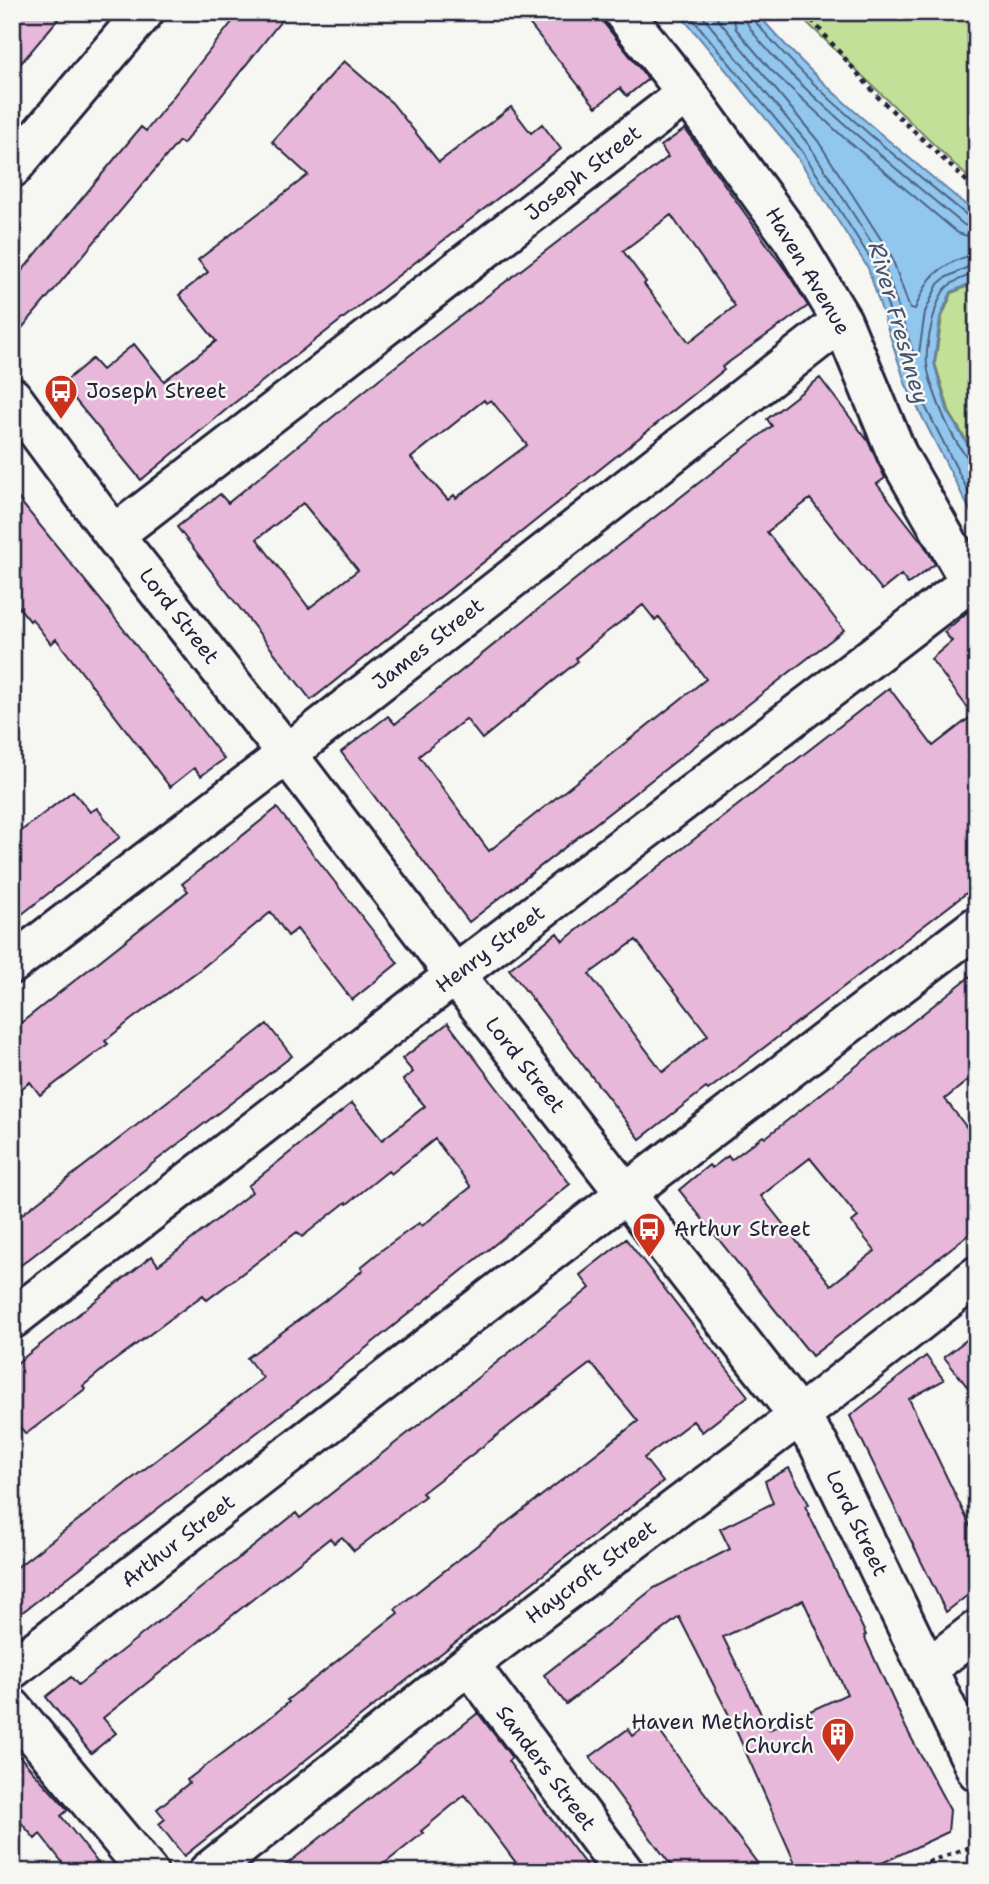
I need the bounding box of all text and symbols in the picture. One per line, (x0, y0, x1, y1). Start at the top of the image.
street label: Joseph Street (519, 119, 647, 227)
street label: Haven Avenue (759, 202, 857, 340)
water label: River Freshney (862, 239, 936, 407)
bus stop icon: Joseph Street (42, 372, 80, 421)
place label: Joseph Street (86, 377, 227, 405)
street label: Lord Street (133, 562, 225, 670)
street label: James Street (366, 592, 490, 696)
street label: Henry Street (430, 899, 550, 999)
street label: Lord Street (479, 1011, 571, 1119)
bus stop icon: Arthur Street (630, 1210, 668, 1259)
place label: Arthur Street (674, 1215, 811, 1243)
street label: Lord Street (819, 1465, 895, 1581)
street label: Arthur Street (116, 1488, 240, 1594)
street label: Haycroft Street (520, 1514, 662, 1630)
street label: Sanders Street (490, 1700, 602, 1836)
place label: Haven Methordist Church (631, 1708, 814, 1760)
building icon: Haven Methordist Church (819, 1715, 857, 1764)

